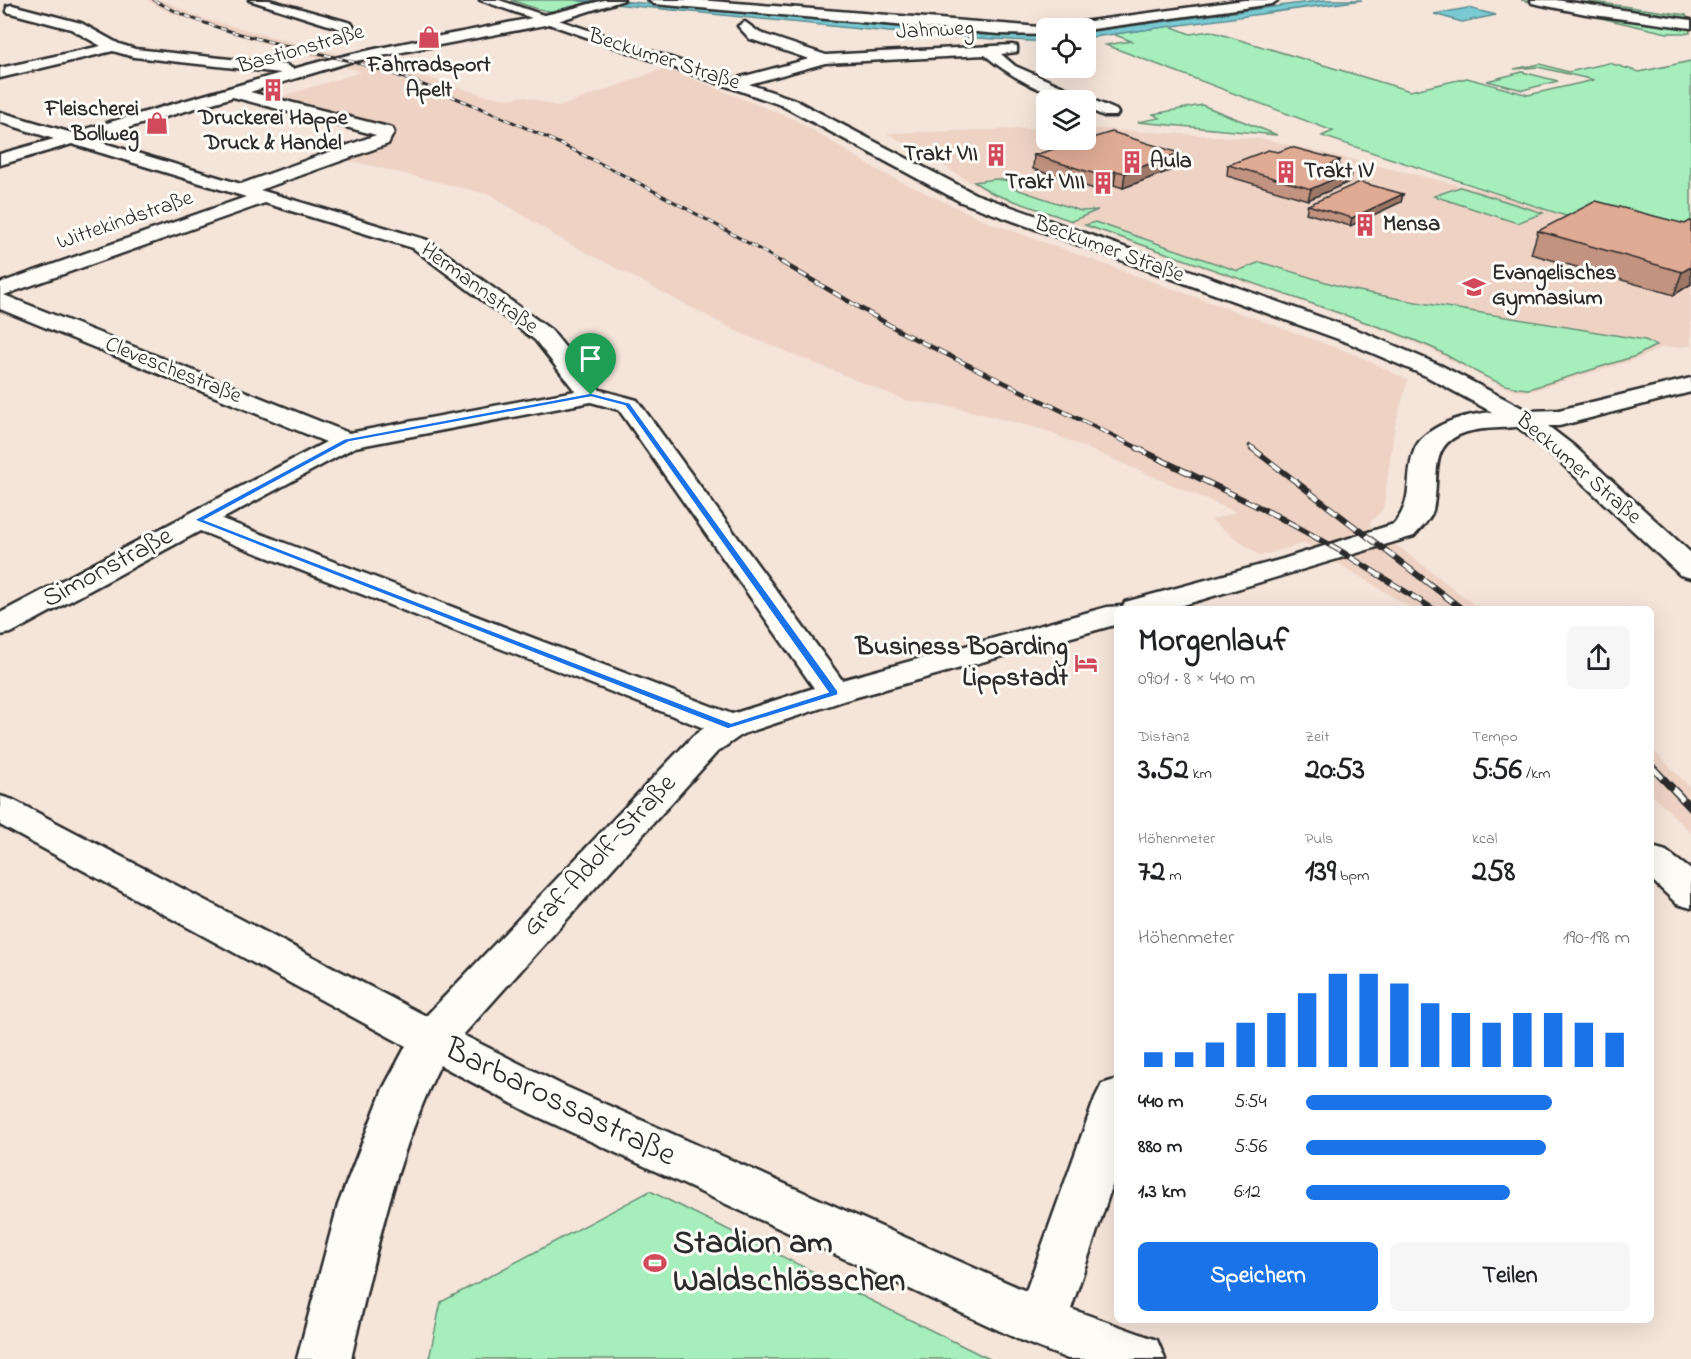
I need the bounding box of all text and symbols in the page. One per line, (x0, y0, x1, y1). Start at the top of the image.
street label: Jahnweg (895, 13, 975, 50)
street label: Bastionstraße (233, 17, 368, 84)
map controls (1036, 18, 1096, 150)
button: locate (1036, 18, 1096, 78)
street label: Beckumer Straße (583, 20, 744, 100)
shop icon: Fahrradsport Apelt (416, 24, 442, 50)
place label: Fahrradsport Apelt (366, 50, 491, 107)
building icon: Druckerei Happe Druck & Handel (260, 77, 286, 103)
button: layers (1036, 90, 1096, 150)
place label: Fleischerei Bollweg (44, 94, 139, 152)
place label: Druckerei Happe Druck & Handel (197, 103, 349, 160)
shop icon: Fleischerei Bollweg (144, 110, 170, 136)
place label: Trakt VII (903, 139, 978, 171)
building icon: Trakt VII (983, 142, 1009, 168)
place label: Aula (1150, 146, 1192, 178)
building icon: Aula (1119, 149, 1145, 175)
place label: Trakt IV (1304, 156, 1374, 188)
building icon: Trakt IV (1273, 159, 1299, 185)
place label: Trakt VIII (1005, 167, 1085, 199)
building icon: Trakt VIII (1090, 170, 1116, 196)
street label: Wittekindstraße (53, 183, 198, 259)
street label: Beckumer Straße (1029, 208, 1189, 292)
place label: Mensa (1383, 209, 1440, 241)
building icon: Mensa (1352, 212, 1378, 238)
street label: Hermannstraße (413, 235, 545, 343)
place label: Evangelisches Gymnasium (1492, 258, 1616, 316)
school or university icon: Evangelisches Gymnasium (1461, 274, 1487, 300)
street label: Cleveschestraße (100, 329, 246, 413)
pin (565, 333, 616, 395)
icon: arrive (574, 342, 607, 375)
street label: Beckumer Straße (1507, 405, 1648, 533)
street label: Simonstraße (36, 517, 181, 619)
text: Morgenlauf (1138, 618, 1289, 666)
button: share (1567, 626, 1630, 689)
place label: Business Boarding Lippstadt (854, 628, 1069, 698)
hotel icon: Business Boarding Lippstadt (1073, 650, 1099, 676)
text: 09:01 · 8 × 440 m (1138, 665, 1255, 694)
text: Distanz (1138, 725, 1189, 749)
text: Zeit (1305, 725, 1330, 749)
text: Tempo (1472, 725, 1518, 749)
text: 3.52 (1138, 749, 1189, 793)
text: 20:53 (1305, 749, 1365, 793)
text: 5:56 (1472, 749, 1522, 793)
text: km (1189, 762, 1212, 786)
text: /km (1522, 762, 1550, 786)
street label: Graf-Adolf-Straße (514, 765, 687, 946)
text: Höhenmeter (1138, 827, 1215, 851)
text: Puls (1305, 827, 1333, 851)
text: kcal (1472, 827, 1497, 851)
text: 72 (1138, 851, 1165, 895)
text: 139 (1305, 851, 1336, 895)
text: 258 (1472, 851, 1515, 895)
text: m (1165, 864, 1182, 888)
text: bpm (1336, 864, 1370, 888)
text: Höhenmeter (1138, 924, 1234, 953)
text: 190–198 m (1563, 924, 1630, 953)
street label: Barbarossastraße (435, 1026, 684, 1180)
text: 440 m (1138, 1088, 1184, 1117)
text: 5:54 (1234, 1088, 1267, 1117)
text: 880 m (1138, 1133, 1182, 1162)
text: 5:56 (1234, 1133, 1267, 1162)
text: 1.3 km (1138, 1178, 1186, 1207)
text: 6:12 (1234, 1178, 1261, 1207)
place label: Stadion am Waldschlösschen (673, 1220, 905, 1306)
button: Speichern (1138, 1242, 1378, 1311)
button: Teilen (1390, 1242, 1630, 1311)
sports icon: Stadion am Waldschlösschen (642, 1250, 668, 1276)

